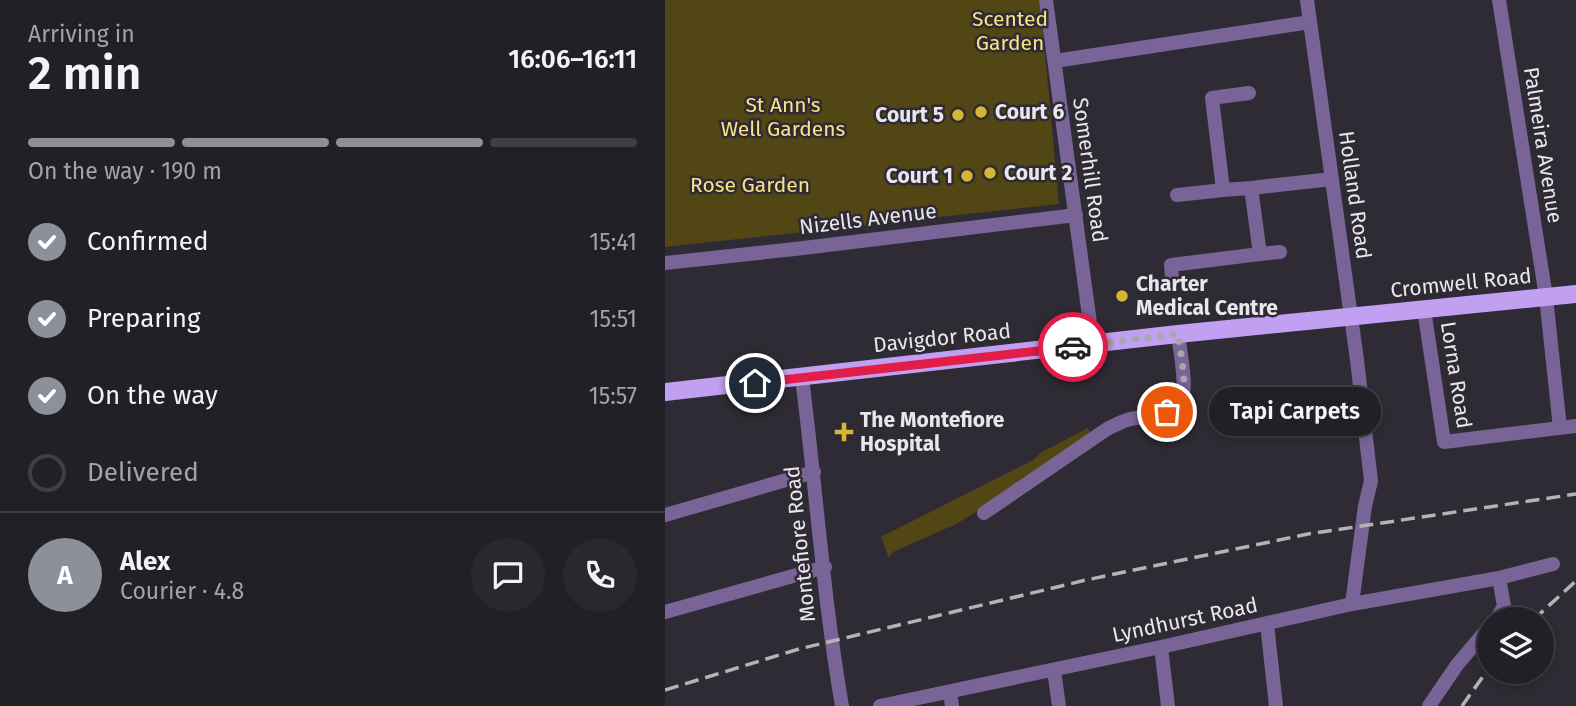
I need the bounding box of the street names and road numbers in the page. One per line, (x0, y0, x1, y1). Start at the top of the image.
street label: Palmeira Avenue (1518, 65, 1568, 225)
street label: Somerhill Road (1067, 96, 1113, 244)
street label: Holland Road (1333, 129, 1377, 261)
street label: Nizells Avenue (798, 198, 938, 240)
street label: Cromwell Road (1389, 263, 1533, 303)
street label: Davigdor Road (872, 318, 1012, 358)
street label: Lorna Road (1435, 320, 1477, 430)
street label: Montefiore Road (779, 465, 821, 623)
street label: Lyndhurst Road (1110, 592, 1260, 648)

